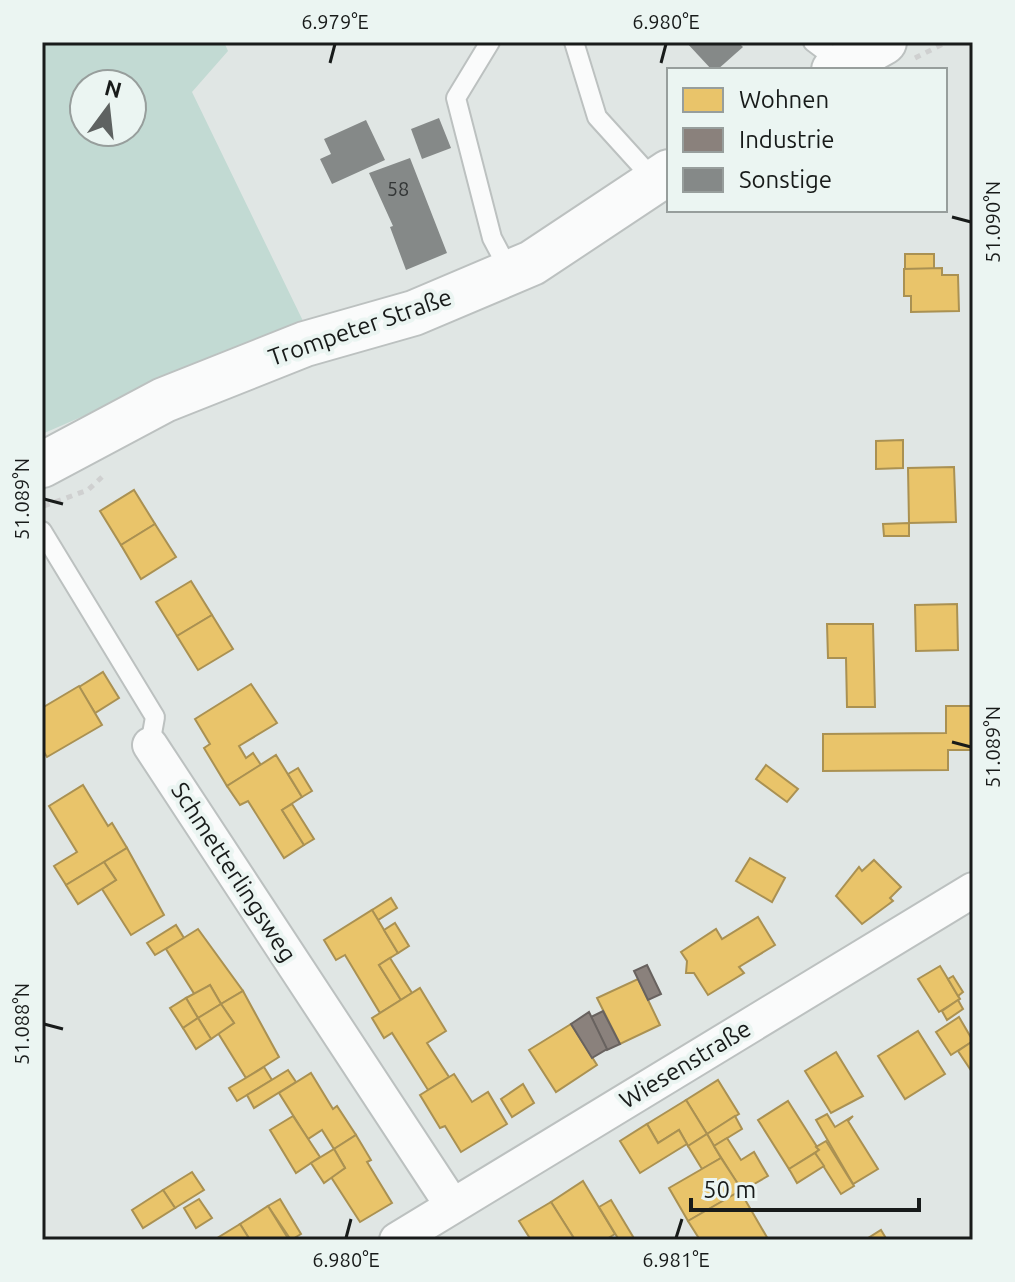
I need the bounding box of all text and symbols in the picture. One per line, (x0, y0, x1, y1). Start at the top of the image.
text: 6.979°E (301, 10, 369, 33)
text: 6.980°E (632, 10, 700, 33)
north arrow (68, 68, 148, 148)
legend (667, 68, 947, 212)
text: N (102, 74, 124, 102)
text: Wohnen (739, 86, 829, 113)
text: Industrie (739, 126, 835, 153)
text: Sonstige (739, 166, 832, 193)
house number: 58 (387, 177, 409, 200)
text: 51.090°N (981, 181, 1004, 263)
street label: Trompeter Straße (265, 283, 455, 371)
text: 51.089°N (10, 458, 33, 540)
text: 51.089°N (981, 706, 1004, 788)
street label: Schmetterlingsweg (166, 777, 302, 967)
text: 51.088°N (10, 983, 33, 1065)
street label: Wiesenstraße (615, 1014, 755, 1114)
scale bar (691, 1162, 919, 1212)
text: 50 m (703, 1176, 756, 1203)
text: 6.980°E (312, 1248, 380, 1271)
text: 6.981°E (642, 1248, 710, 1271)

